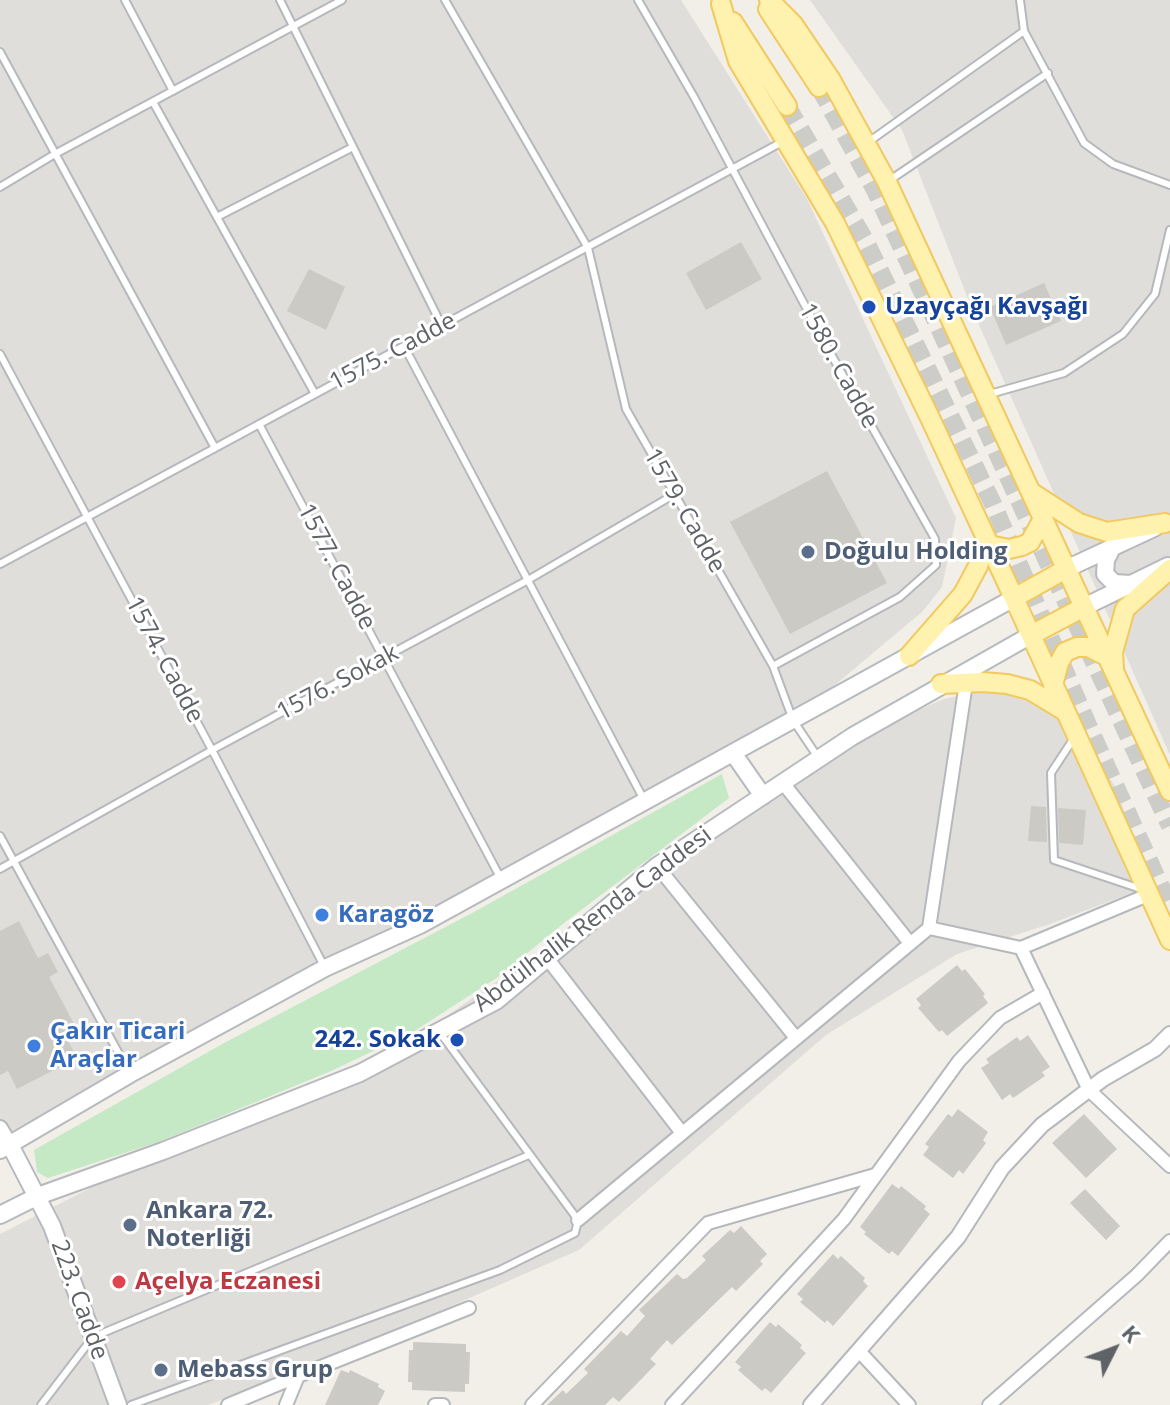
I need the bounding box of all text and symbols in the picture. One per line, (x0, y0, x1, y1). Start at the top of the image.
place label: Uzayçağı Kavşağı (885, 293, 1088, 321)
street label: 1580. Cadde (792, 298, 884, 434)
marker: Uzayçağı Kavşağı (860, 298, 878, 316)
street label: 1575. Cadde (325, 307, 461, 397)
street label: 1579. Cadde (637, 444, 731, 578)
street label: 1577. Cadde (291, 499, 381, 635)
place label: Doğulu Holding (824, 538, 1008, 566)
marker: Doğulu Holding (799, 543, 817, 561)
street label: 1574. Cadde (119, 592, 209, 728)
street label: 1576. Sokak (272, 639, 404, 727)
street label: Abdülhalik Renda Caddesi (468, 821, 718, 1019)
place label: Karagöz (338, 901, 434, 929)
marker: Karagöz (313, 906, 331, 924)
place label: Çakır Ticari Araçlar (50, 1018, 185, 1074)
place label: 242. Sokak (314, 1026, 441, 1054)
marker: 242. Sokak (448, 1031, 466, 1049)
marker: Çakır Ticari Araçlar (25, 1037, 43, 1055)
place label: Ankara 72. Noterliği (146, 1197, 274, 1253)
marker: Ankara 72. Noterliği (121, 1216, 139, 1234)
street label: 223. Cadde (44, 1236, 114, 1364)
place label: Açelya Eczanesi (135, 1268, 321, 1296)
marker: Açelya Eczanesi (110, 1273, 128, 1291)
north arrow (1074, 1309, 1154, 1389)
text: K (1116, 1317, 1148, 1348)
place label: Mebass Grup (177, 1356, 333, 1384)
marker: Mebass Grup (152, 1361, 170, 1379)

